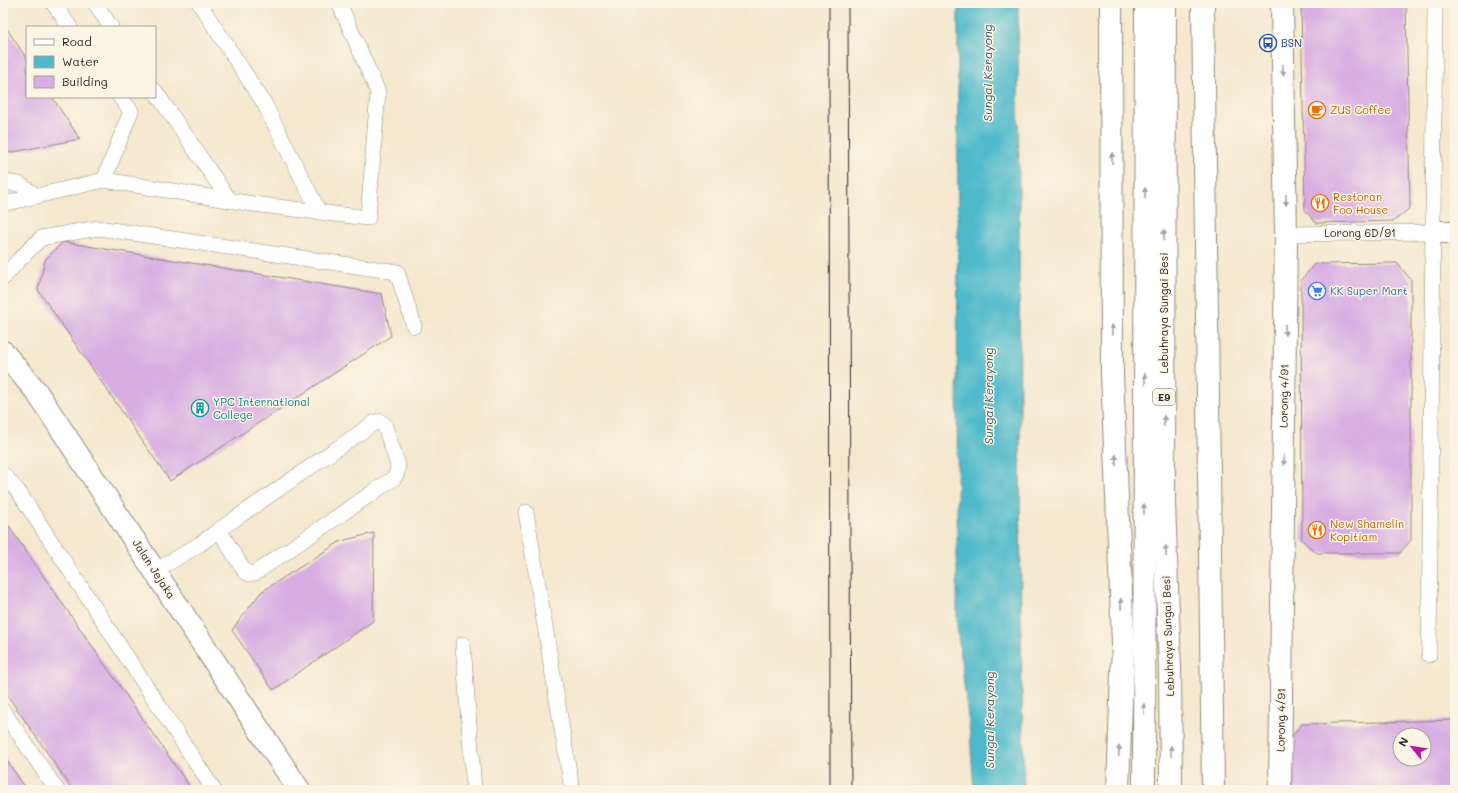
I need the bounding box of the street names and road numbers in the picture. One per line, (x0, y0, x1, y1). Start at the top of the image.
street label: Lorong 6D/91 (1324, 225, 1396, 240)
street label: Lebuhraya Sungai Besi (1156, 252, 1171, 374)
street label: Lorong 4/91 (1275, 364, 1292, 428)
road number: E9 (1153, 389, 1175, 405)
street label: Jalan Jejaka (130, 536, 179, 602)
street label: Lebuhraya Sungai Besi (1158, 575, 1177, 697)
street label: Lorong 4/91 (1272, 688, 1289, 752)

